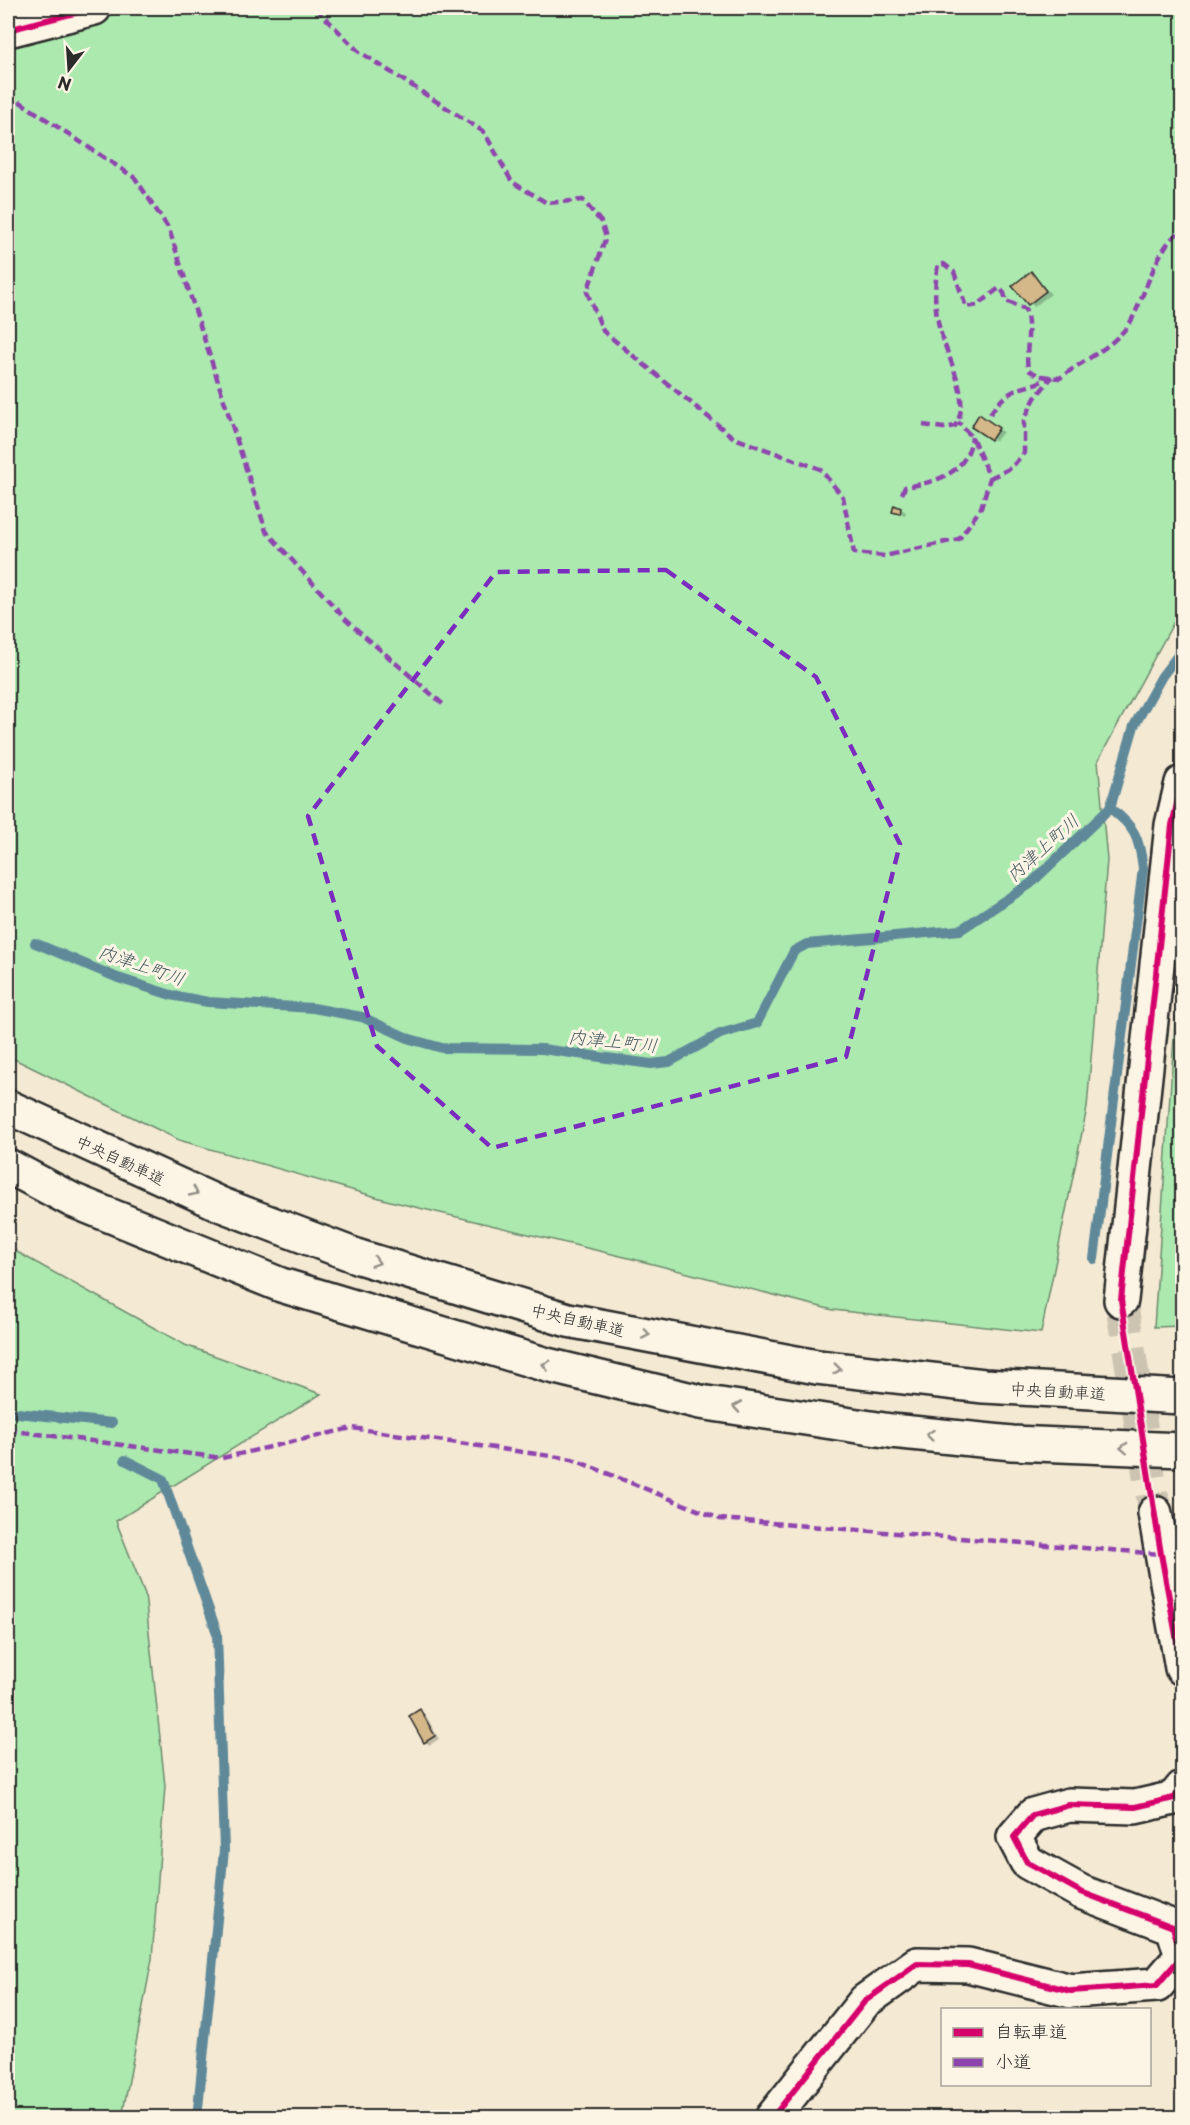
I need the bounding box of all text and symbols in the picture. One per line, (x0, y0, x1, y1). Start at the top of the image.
north arrow (39, 39, 99, 99)
text: N (55, 71, 74, 98)
water label: 内津上町川 (1000, 807, 1084, 887)
water label: 内津上町川 (95, 937, 189, 991)
water label: 内津上町川 (567, 1022, 659, 1058)
street label: 中央自動車道 (72, 1128, 170, 1190)
one-way arrow (188, 1185, 199, 1197)
one-way arrow (370, 1255, 381, 1267)
street label: 中央自動車道 (529, 1297, 627, 1341)
one-way arrow (640, 1327, 650, 1340)
one-way arrow (542, 1359, 552, 1372)
one-way arrow (833, 1363, 842, 1375)
street label: 中央自動車道 (1009, 1376, 1107, 1404)
one-way arrow (732, 1402, 741, 1414)
one-way arrow (925, 1429, 934, 1442)
one-way arrow (1120, 1441, 1129, 1454)
legend (941, 2008, 1151, 2086)
text: 自転車道 (995, 2017, 1067, 2044)
text: 小道 (995, 2047, 1031, 2074)

